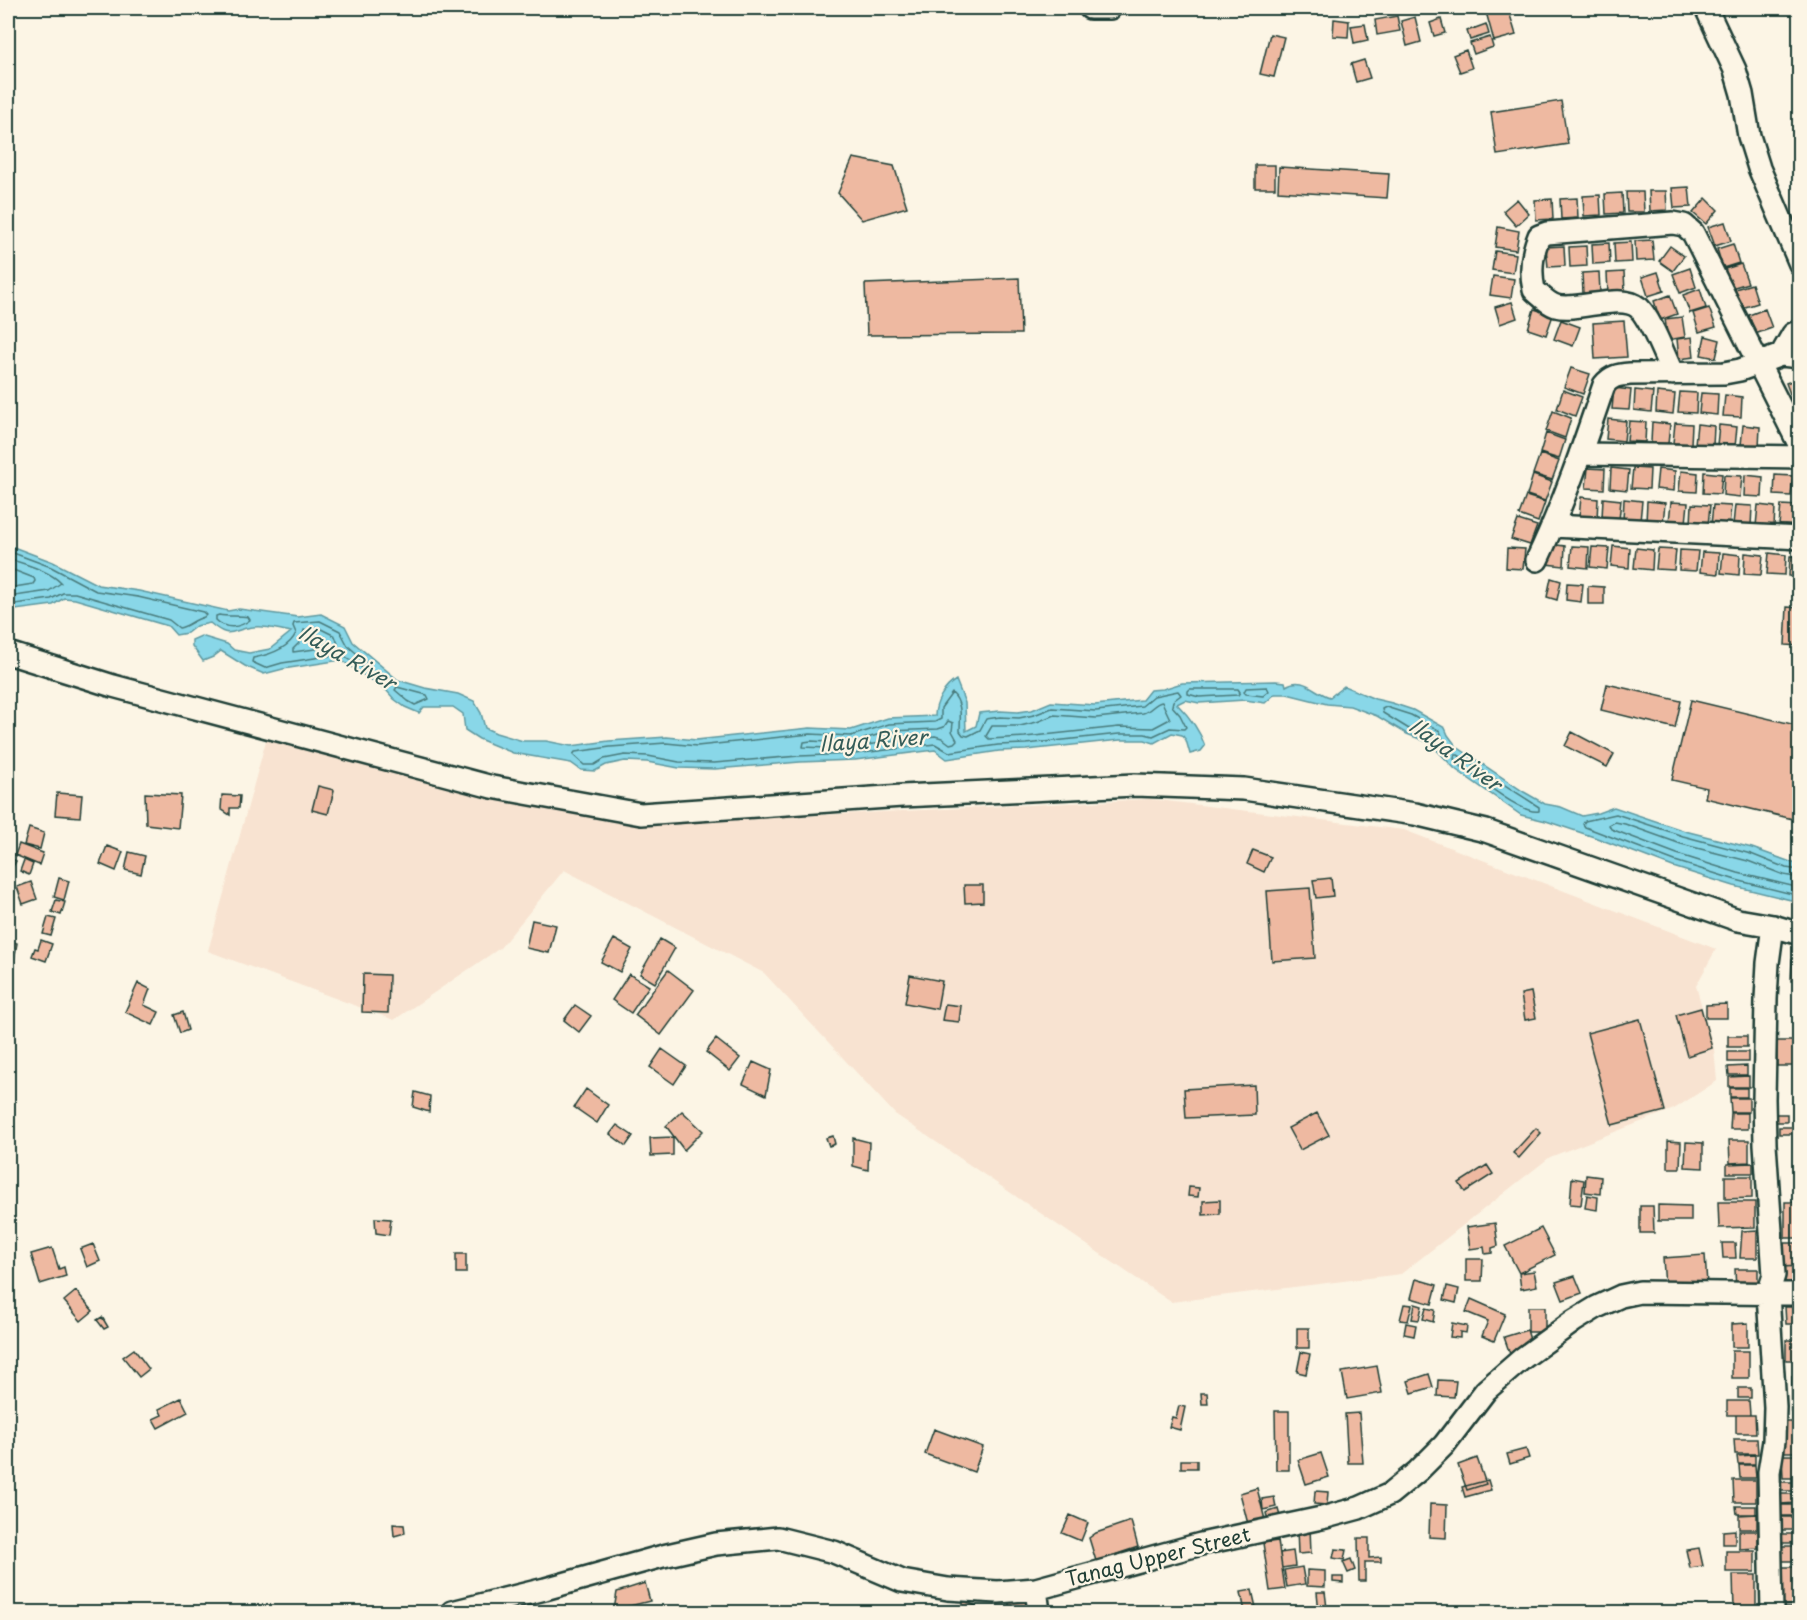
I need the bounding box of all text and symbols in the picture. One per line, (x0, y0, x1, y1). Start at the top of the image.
water label: Ilaya River (293, 615, 405, 698)
water label: Ilaya River (1403, 709, 1511, 799)
water label: Ilaya River (818, 719, 930, 759)
street label: Tanag Upper Street (1062, 1519, 1253, 1593)

